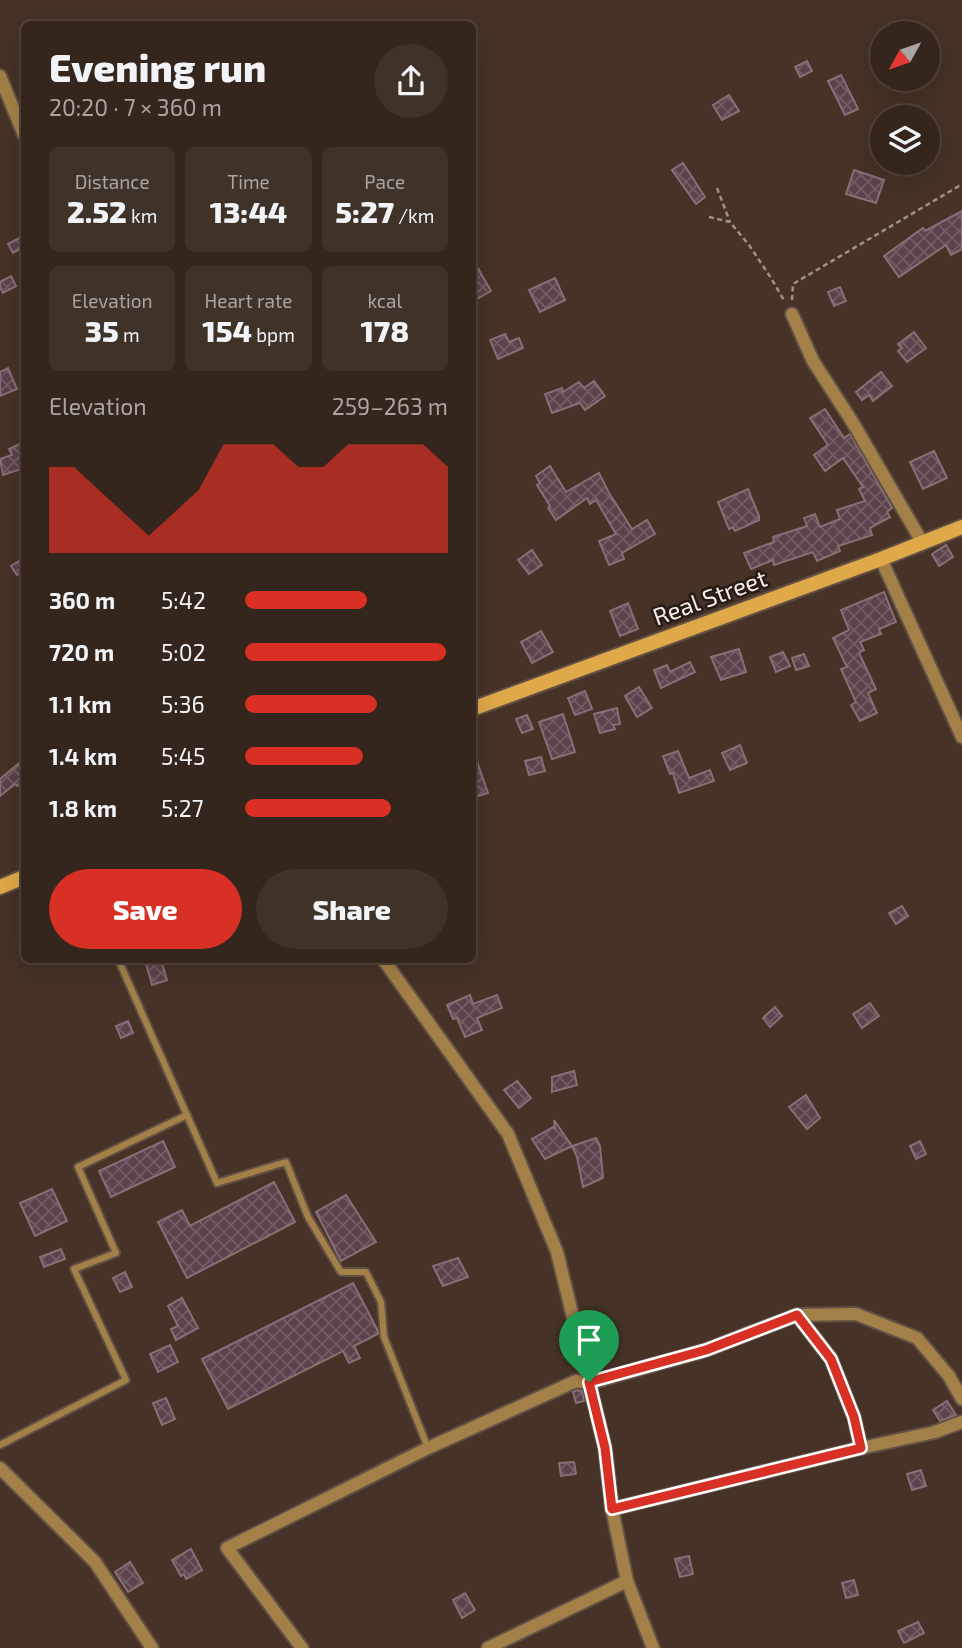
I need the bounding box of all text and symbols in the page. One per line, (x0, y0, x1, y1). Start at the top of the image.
north arrow (870, 21, 940, 91)
map controls (870, 21, 940, 175)
text: Evening run (49, 44, 266, 90)
button: share (374, 44, 448, 118)
text: 20:20 · 7 × 360 m (49, 93, 222, 121)
button: layers (870, 105, 940, 175)
text: Distance (75, 170, 150, 193)
text: Time (227, 170, 270, 193)
text: Pace (364, 170, 405, 193)
text: 2.52 (67, 193, 127, 229)
text: 13:44 (210, 193, 287, 229)
text: 5:27 (335, 193, 394, 229)
text: km (127, 204, 157, 227)
text: /km (394, 204, 434, 227)
text: Elevation (72, 289, 152, 312)
text: Heart rate (205, 289, 292, 312)
text: kcal (367, 289, 402, 312)
text: 35 (85, 312, 119, 348)
text: 154 (202, 312, 252, 348)
text: 178 (361, 312, 409, 348)
text: m (119, 323, 140, 346)
text: bpm (252, 323, 295, 346)
text: Elevation (49, 392, 147, 420)
text: 259–263 m (332, 392, 448, 420)
street label: Real Street (648, 563, 771, 631)
text: 360 m (49, 586, 115, 614)
text: 5:42 (161, 586, 206, 614)
text: 720 m (49, 638, 114, 666)
text: 5:02 (161, 638, 206, 666)
text: 1.1 km (49, 690, 112, 718)
text: 5:36 (161, 690, 205, 718)
text: 1.4 km (49, 742, 117, 770)
text: 5:45 (161, 742, 205, 770)
text: 1.8 km (49, 794, 117, 822)
text: 5:27 (161, 794, 203, 822)
button: Save (49, 869, 242, 949)
button: Share (256, 869, 448, 949)
pin (559, 1310, 619, 1382)
icon: arrive (570, 1321, 608, 1359)

